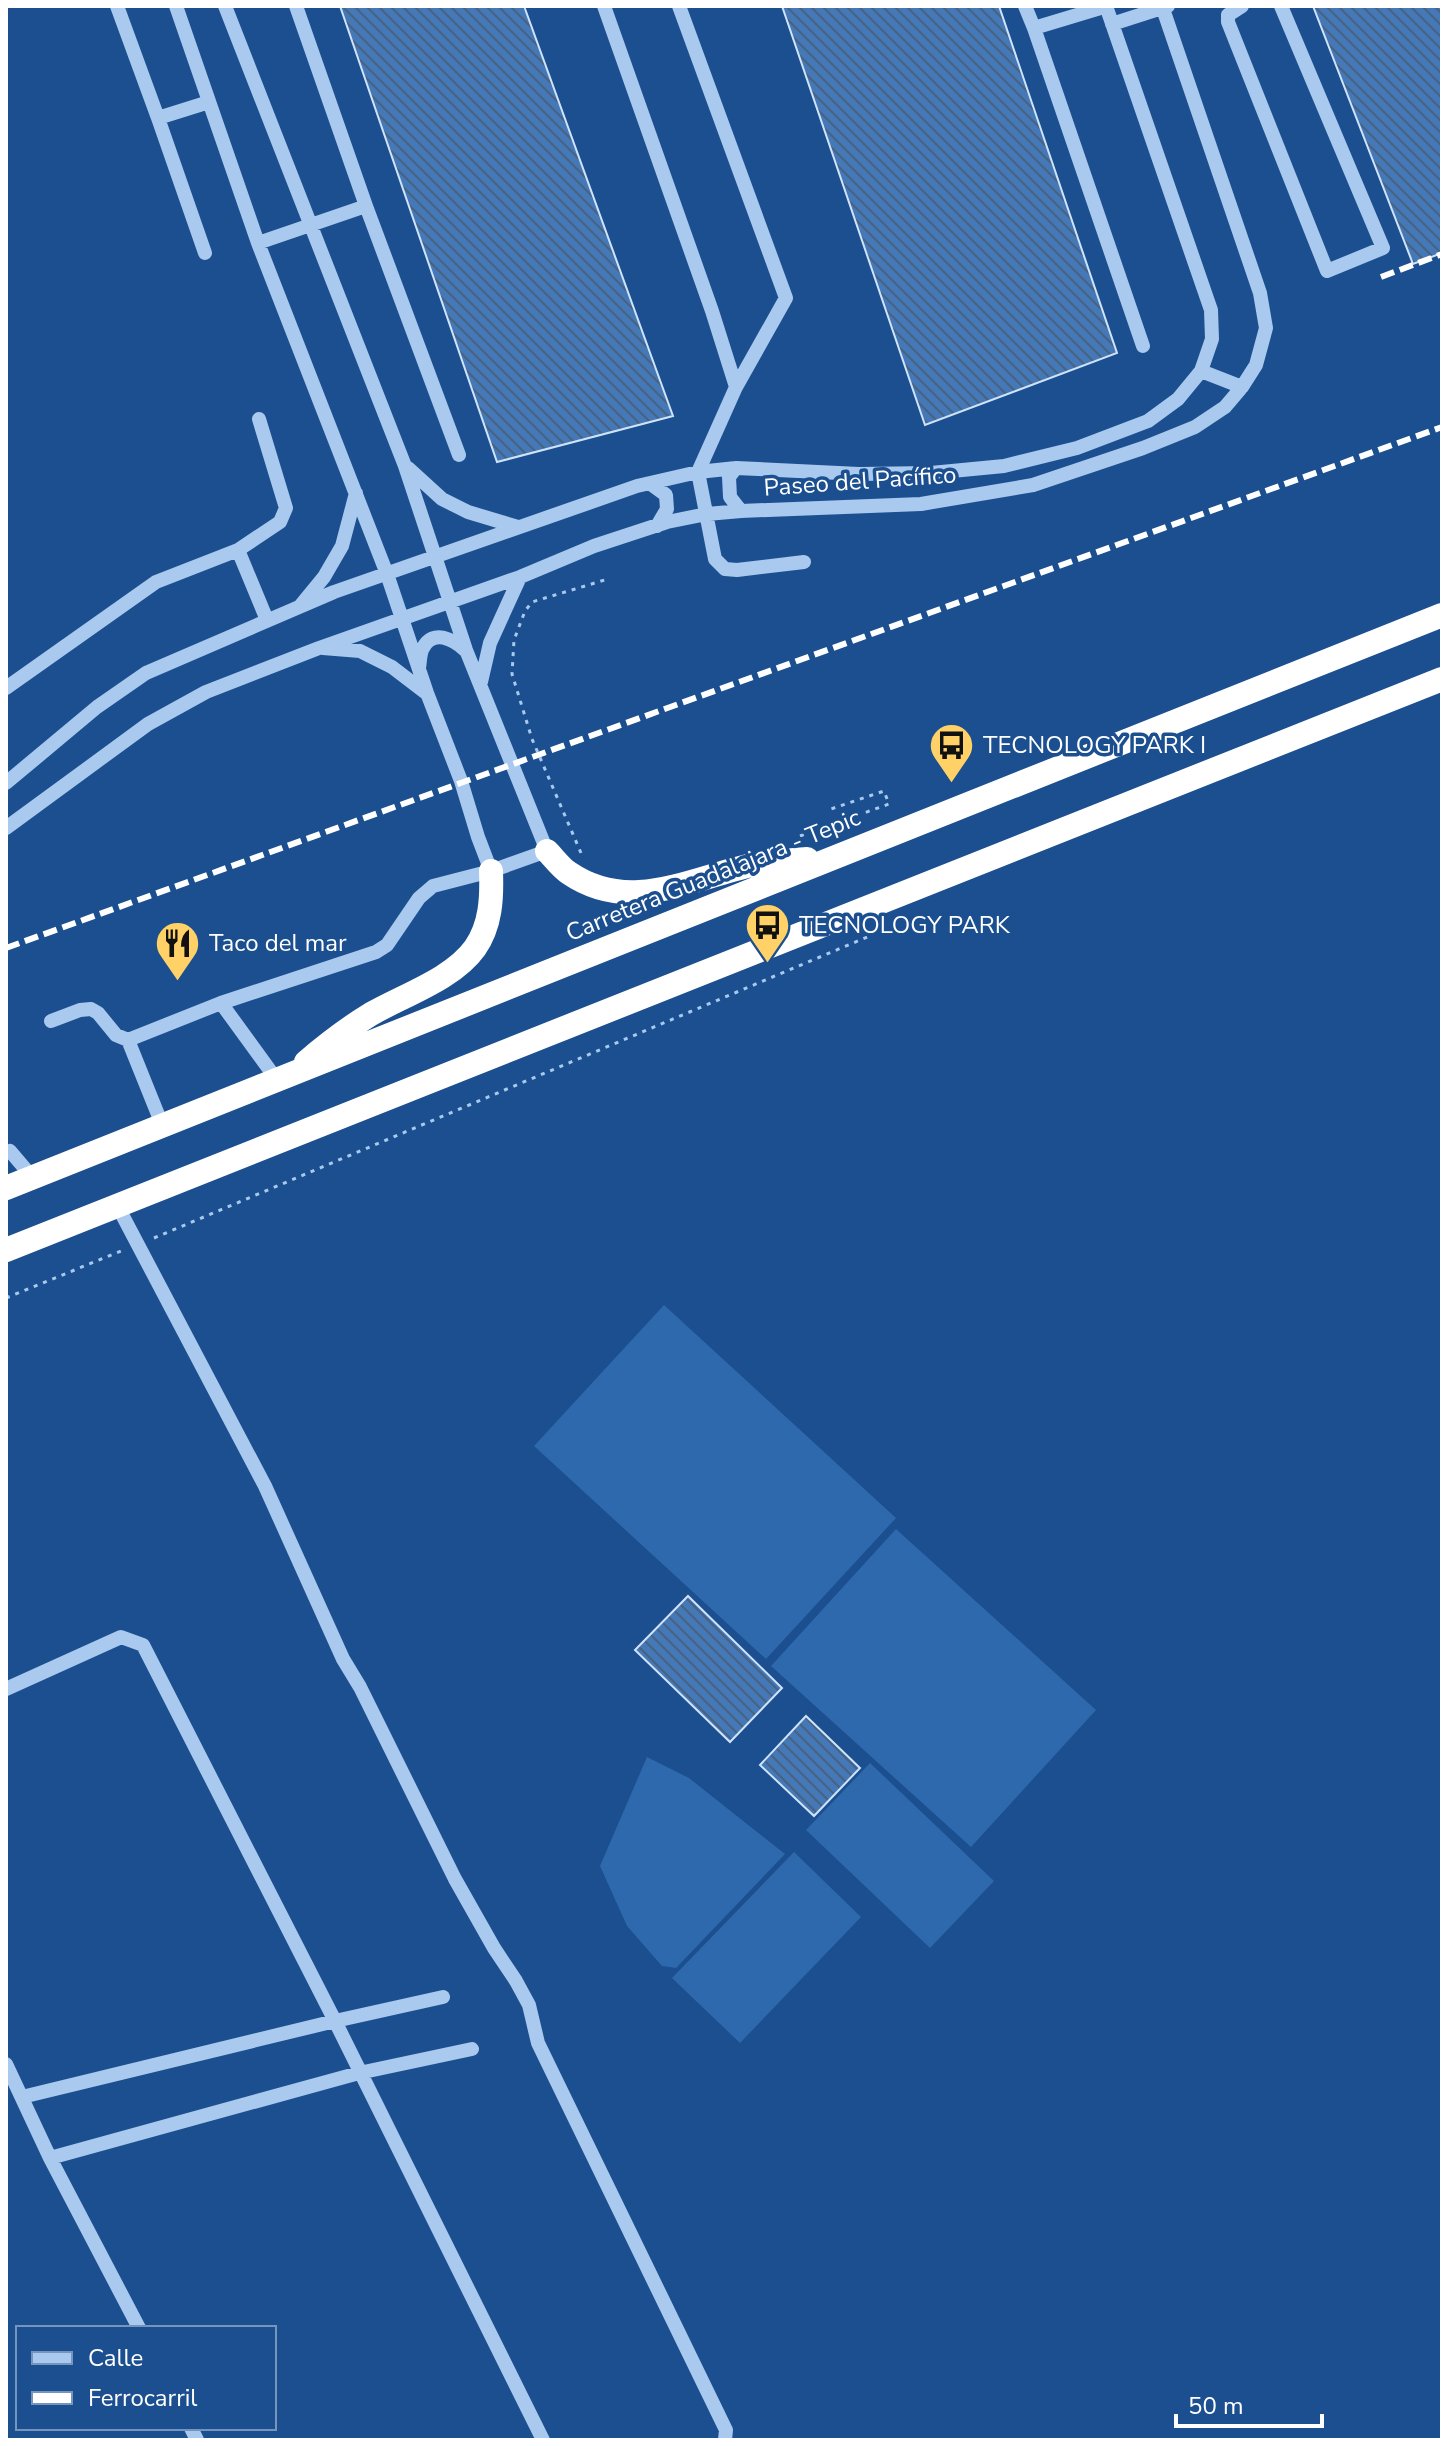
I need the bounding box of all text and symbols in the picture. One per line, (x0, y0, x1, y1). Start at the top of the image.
street label: Paseo del Pacífico (763, 458, 957, 504)
bus stop icon: TECNOLOGY PARK I (928, 721, 976, 784)
place label: TECNOLOGY PARK I (983, 729, 1206, 761)
street label: Carretera Guadalajara - Tepic (561, 801, 865, 949)
bus stop icon: TECNOLOGY PARK (744, 901, 792, 964)
place label: TECNOLOGY PARK (799, 909, 1011, 941)
restaurant icon: Taco del mar (154, 919, 202, 982)
place label: Taco del mar (209, 927, 347, 959)
legend (16, 2326, 276, 2430)
text: Calle (88, 2342, 143, 2374)
scale bar (1176, 2378, 1322, 2428)
text: Ferrocarril (88, 2382, 197, 2414)
text: 50 m (1188, 2390, 1244, 2422)

